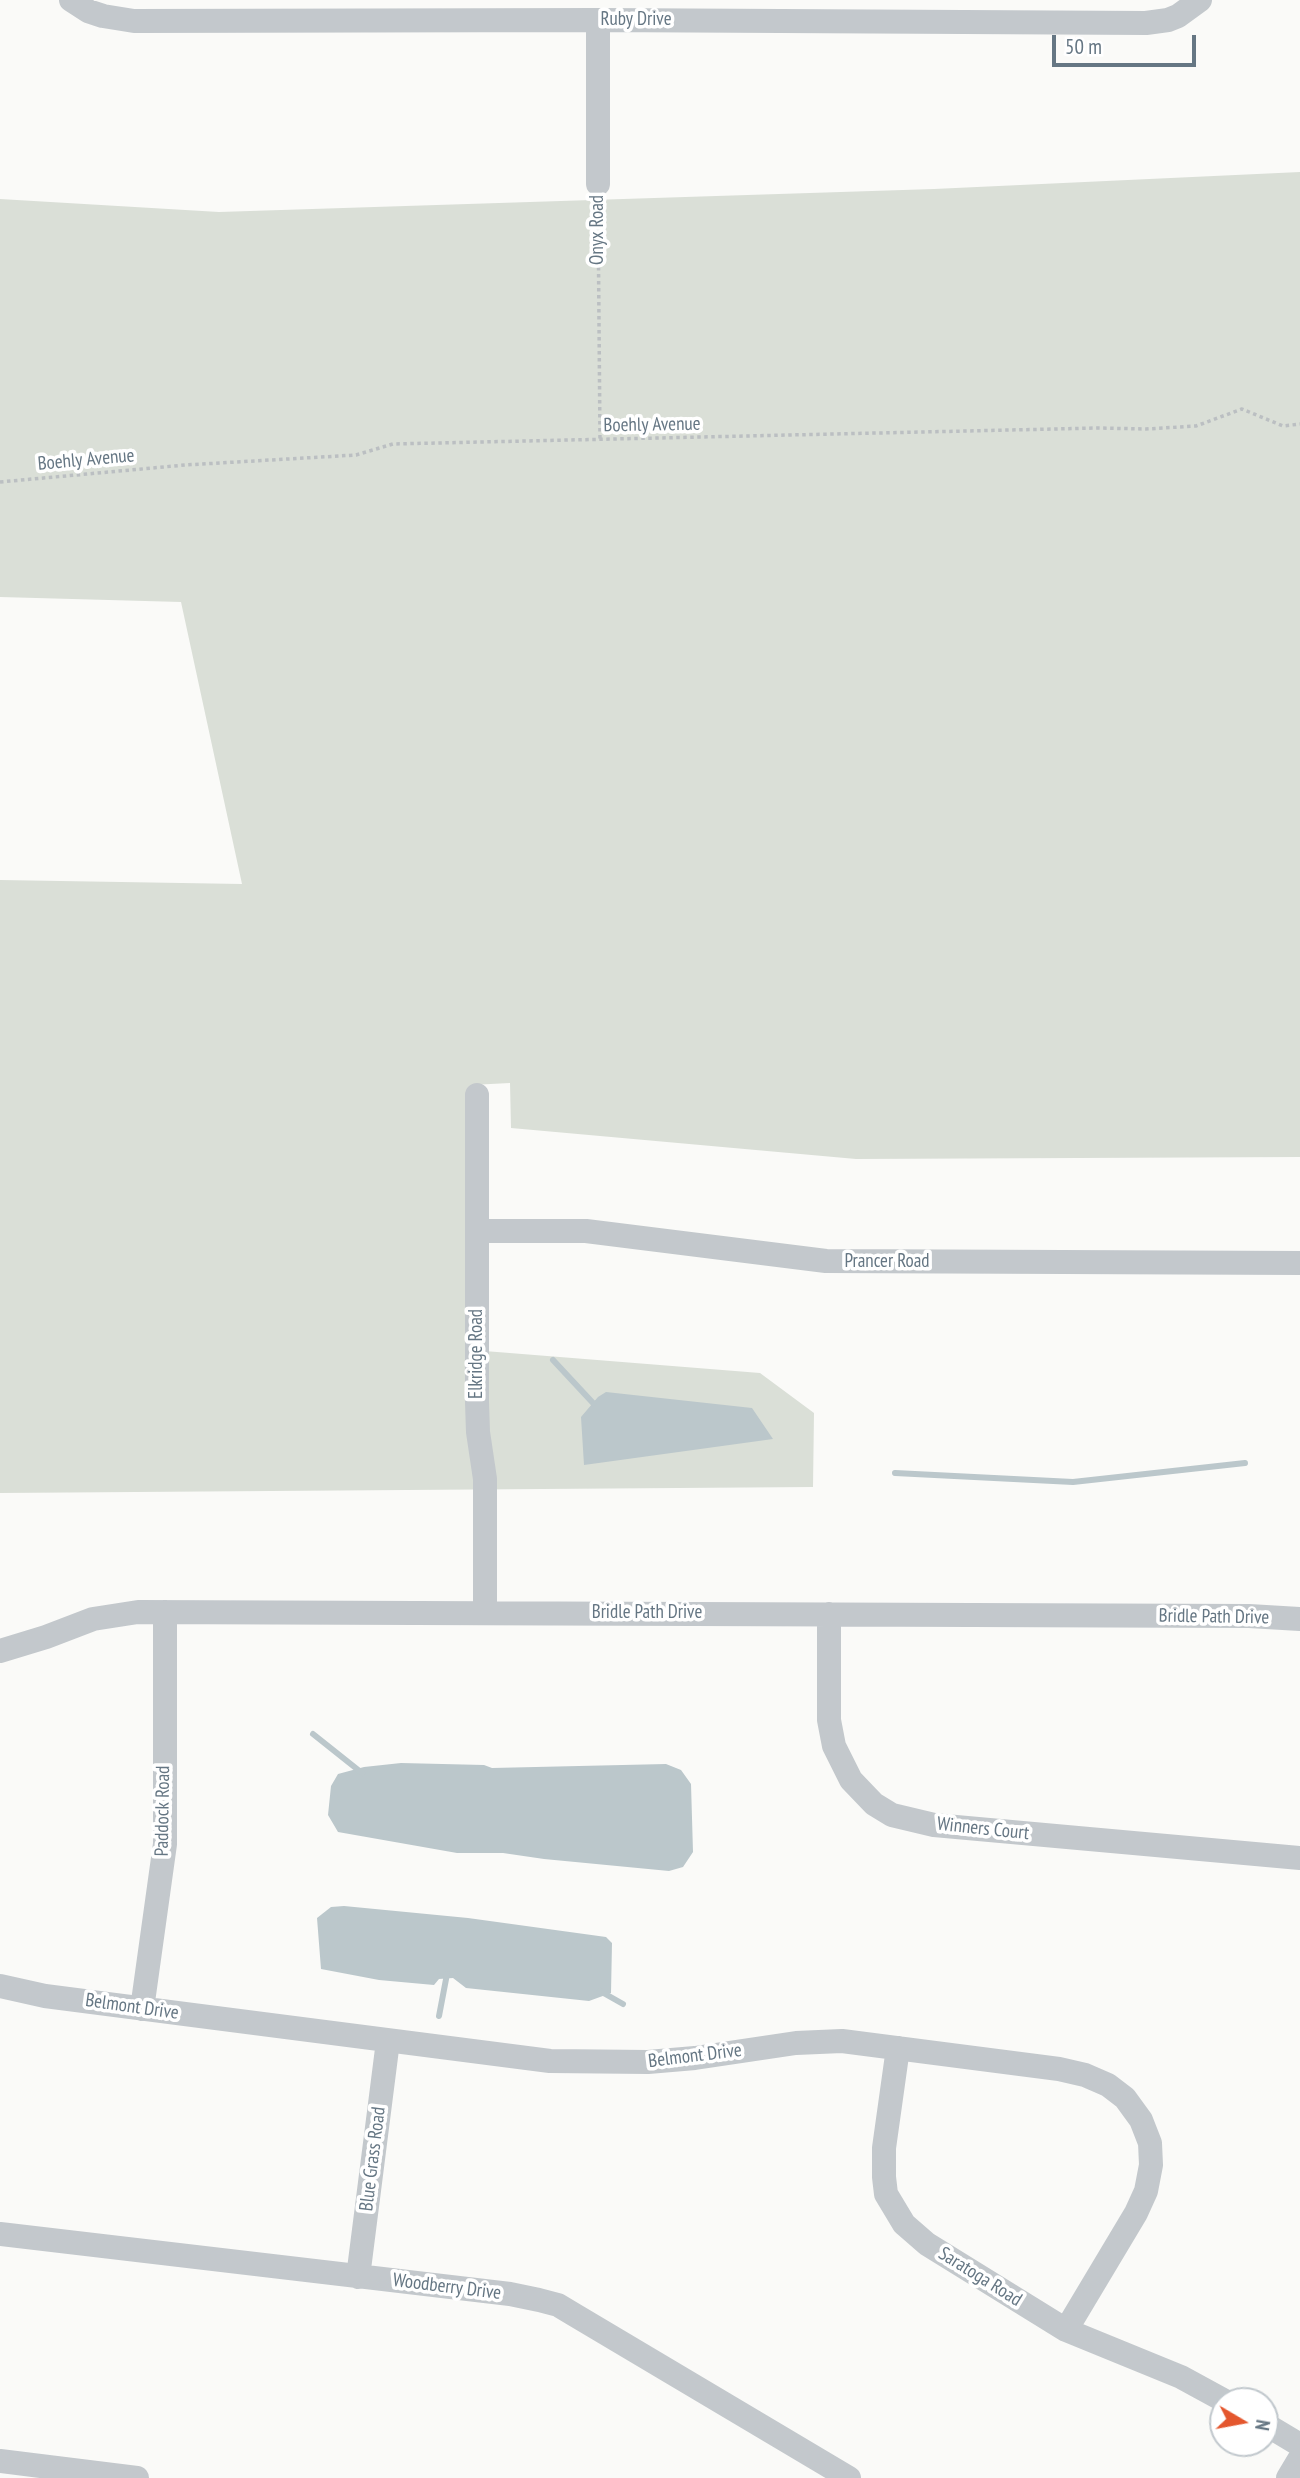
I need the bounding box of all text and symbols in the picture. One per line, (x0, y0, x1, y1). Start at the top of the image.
street label: Ruby Drive (600, 9, 672, 31)
scale bar (1055, 21, 1198, 65)
text: 50 m (1065, 33, 1102, 60)
street label: Onyx Road (587, 195, 609, 265)
street label: Boehly Avenue (603, 413, 701, 437)
street label: Boehly Avenue (37, 444, 135, 476)
street label: Prancer Road (844, 1251, 930, 1273)
street label: Elkridge Road (466, 1309, 488, 1399)
street label: Bridle Path Drive (592, 1602, 702, 1624)
street label: Bridle Path Drive (1159, 1605, 1269, 1629)
street label: Paddock Road (151, 1765, 175, 1857)
street label: Winners Court (936, 1813, 1030, 1845)
street label: Belmont Drive (84, 1989, 180, 2025)
street label: Belmont Drive (647, 2039, 743, 2073)
street label: Blue Grass Road (355, 2106, 391, 2212)
street label: Saratoga Road (934, 2242, 1026, 2312)
street label: Woodberry Drive (392, 2269, 502, 2305)
north arrow (1209, 2387, 1279, 2457)
text: N (1250, 2418, 1275, 2432)

